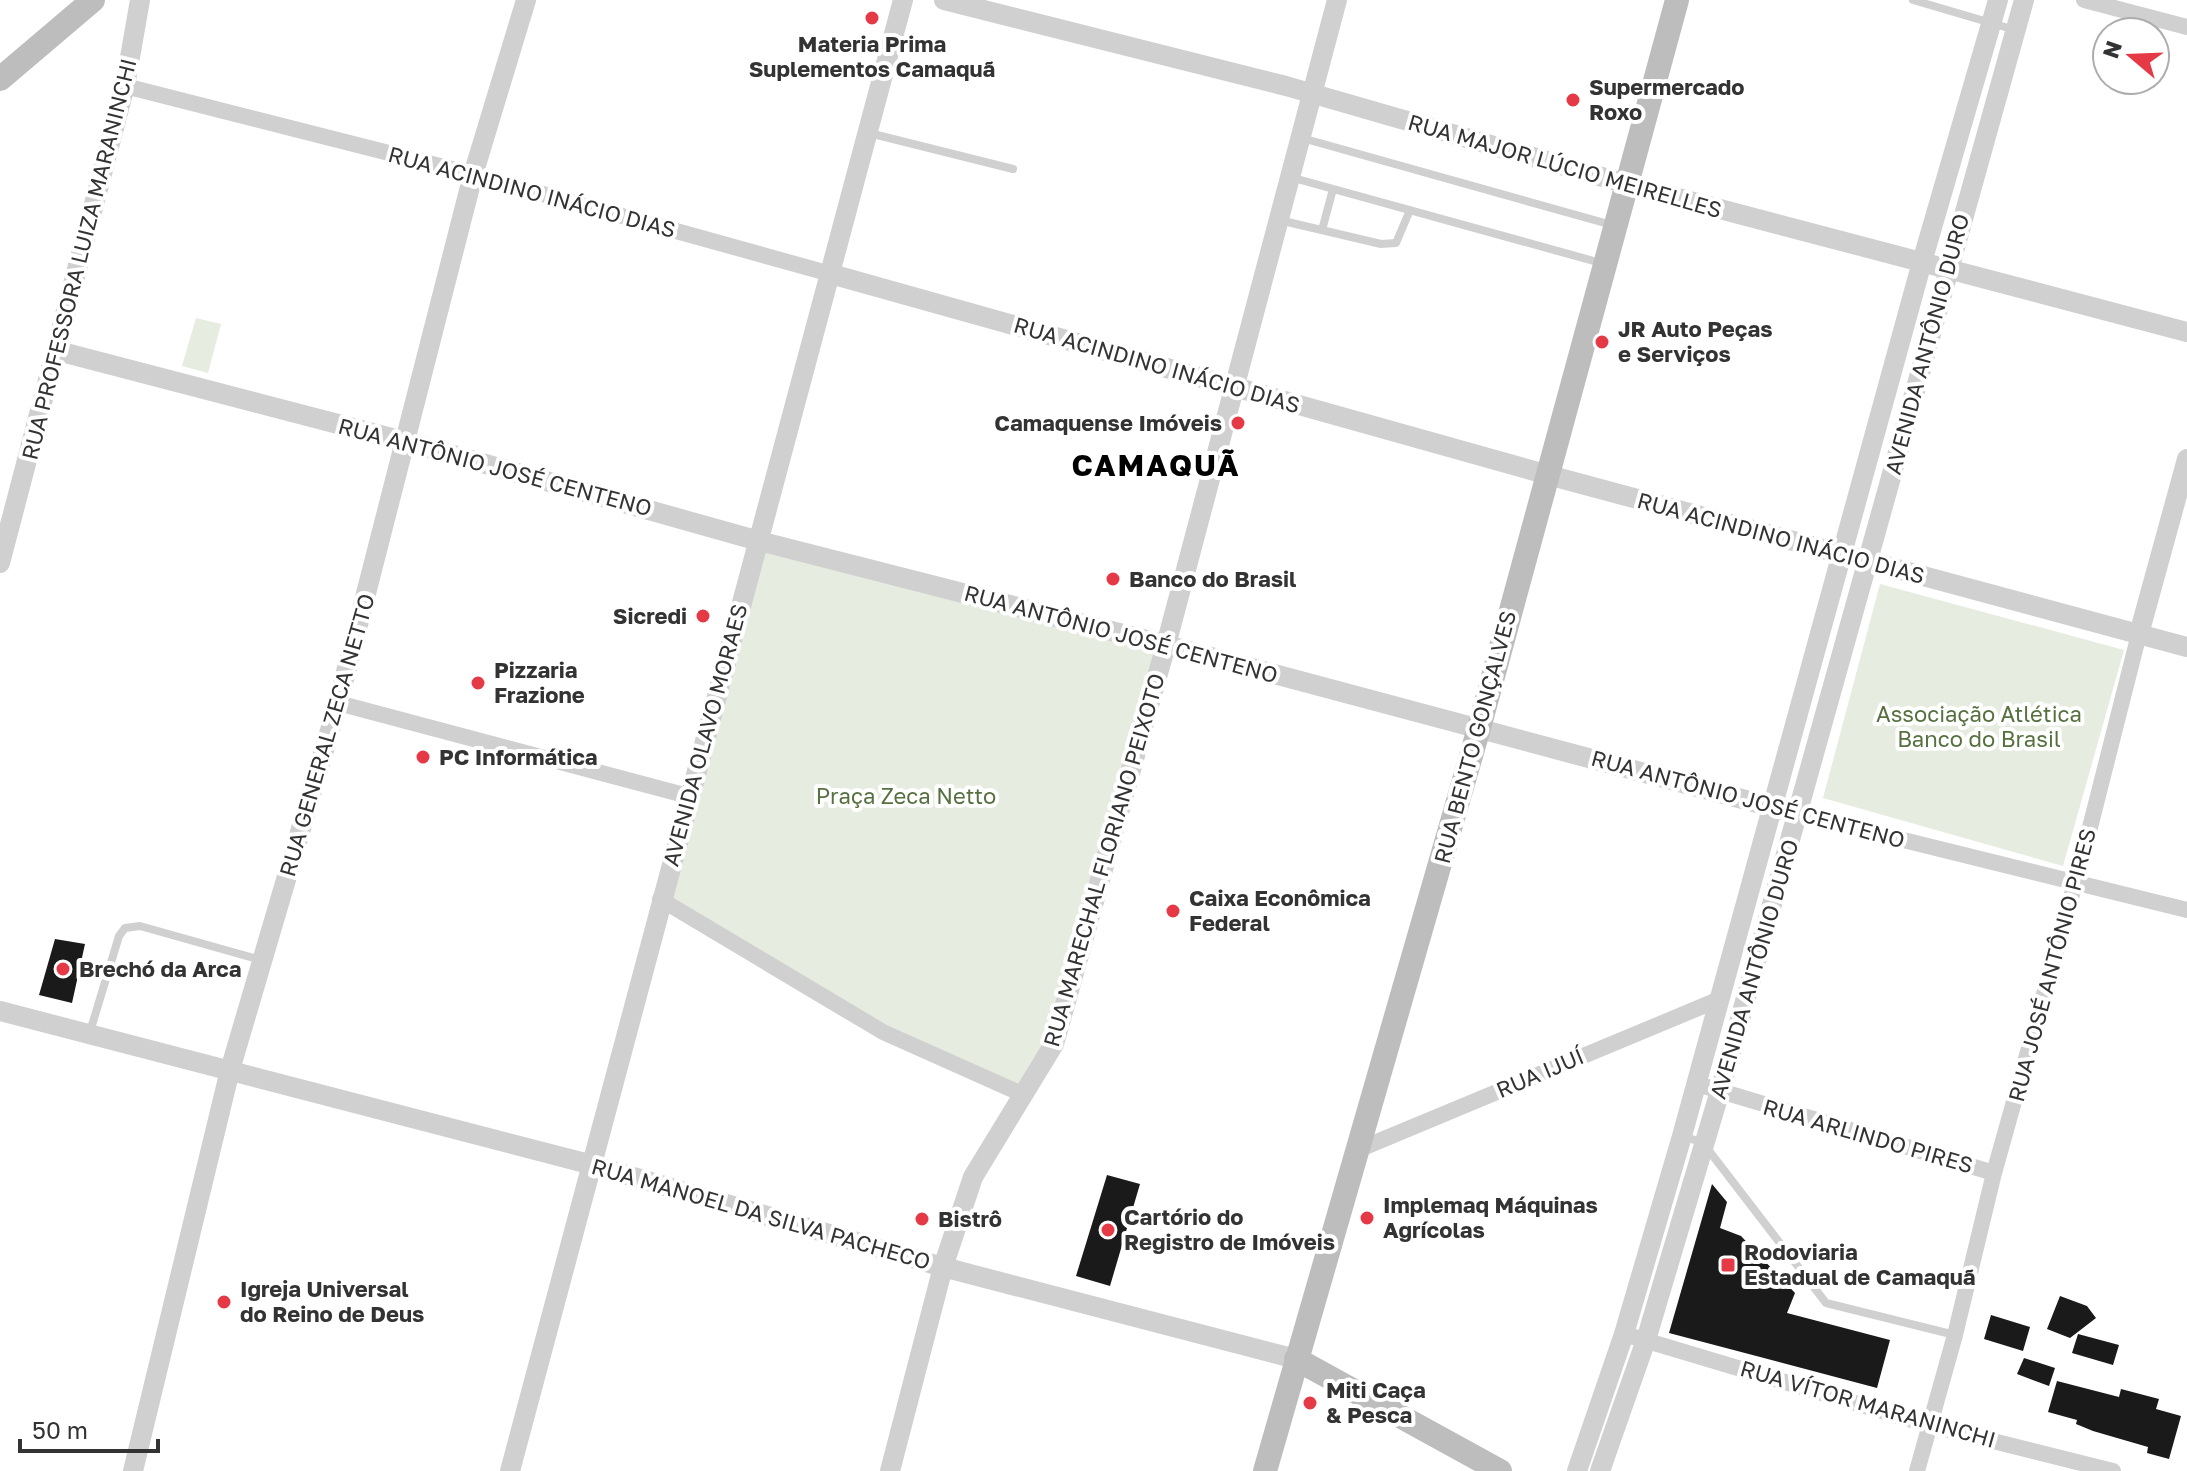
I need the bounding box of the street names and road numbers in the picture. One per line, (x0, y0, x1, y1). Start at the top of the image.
street label: RUA PROFESSORA LUIZA MARANINCHI (15, 55, 142, 462)
street label: RUA MAJOR LÚCIO MEIRELLES (1405, 108, 1725, 223)
street label: RUA ACINDINO INÁCIO DIAS (385, 140, 679, 243)
street label: AVENIDA ANTÔNIO DURO (1879, 211, 1974, 477)
street label: RUA ACINDINO INÁCIO DIAS (1011, 311, 1303, 418)
street label: RUA ANTÔNIO JOSÉ CENTENO (335, 412, 655, 521)
street label: RUA ACINDINO INÁCIO DIAS (1634, 486, 1928, 589)
street label: RUA ANTÔNIO JOSÉ CENTENO (961, 579, 1281, 688)
street label: RUA GENERAL ZECA NETTO (273, 590, 380, 879)
street label: AVENIDA OLAVO MORAES (656, 601, 753, 869)
street label: RUA BENTO GONÇALVES (1428, 608, 1521, 866)
street label: RUA MARECHAL FLORIANO PEIXOTO (1037, 670, 1170, 1050)
street label: RUA ANTÔNIO JOSÉ CENTENO (1588, 744, 1908, 853)
street label: RUA JOSÉ ANTÔNIO PIRES (2002, 825, 2101, 1105)
street label: AVENIDA ANTÔNIO DURO (1703, 836, 1804, 1102)
street label: RUA IJUÍ (1492, 1042, 1589, 1103)
street label: RUA ARLINDO PIRES (1760, 1093, 1976, 1178)
street label: RUA MANOEL DA SILVA PACHECO (589, 1152, 934, 1275)
street label: RUA VÍTOR MARANINCHI (1737, 1354, 1999, 1453)

